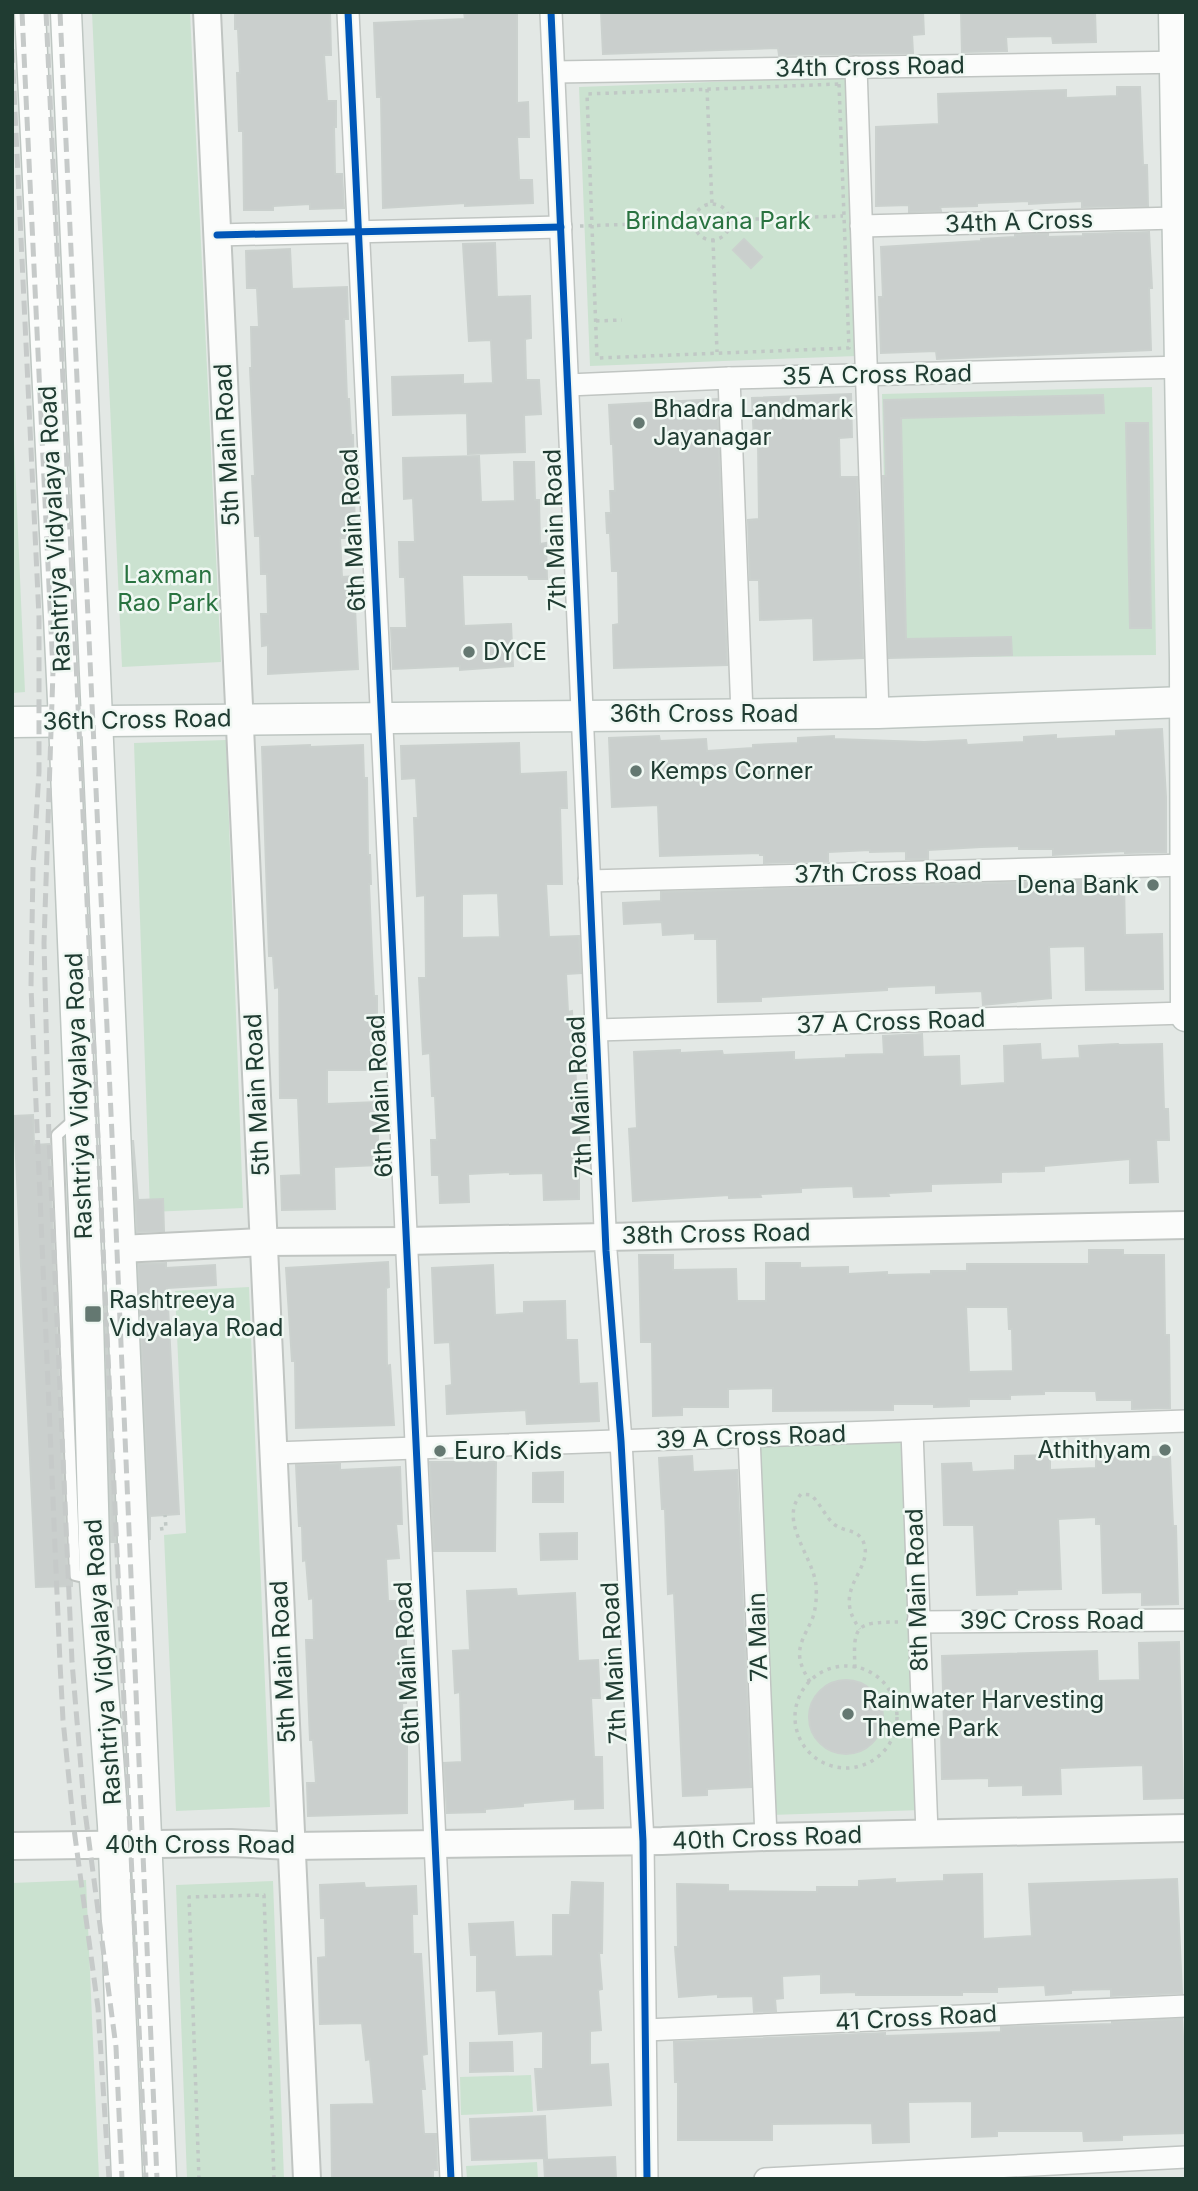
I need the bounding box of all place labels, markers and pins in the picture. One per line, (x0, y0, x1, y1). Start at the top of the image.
place label: Bhadra Landmark Jayanagar (653, 394, 853, 451)
marker: Bhadra Landmark Jayanagar (631, 415, 647, 431)
place label: DYCE (483, 637, 547, 666)
marker: DYCE (461, 644, 477, 660)
place label: Kemps Corner (650, 756, 813, 785)
marker: Kemps Corner (628, 763, 644, 779)
place label: Dena Bank (1017, 870, 1139, 899)
marker: Dena Bank (1145, 877, 1161, 893)
place label: Rashtreeya Vidyalaya Road (109, 1285, 283, 1342)
marker: Rashtreeya Vidyalaya Road (83, 1304, 103, 1324)
place label: Athithyam (1037, 1435, 1151, 1464)
place label: Euro Kids (454, 1436, 562, 1465)
marker: Athithyam (1157, 1442, 1173, 1458)
marker: Euro Kids (432, 1443, 448, 1459)
place label: Rainwater Harvesting Theme Park (862, 1685, 1104, 1742)
marker: Rainwater Harvesting Theme Park (840, 1706, 856, 1722)

